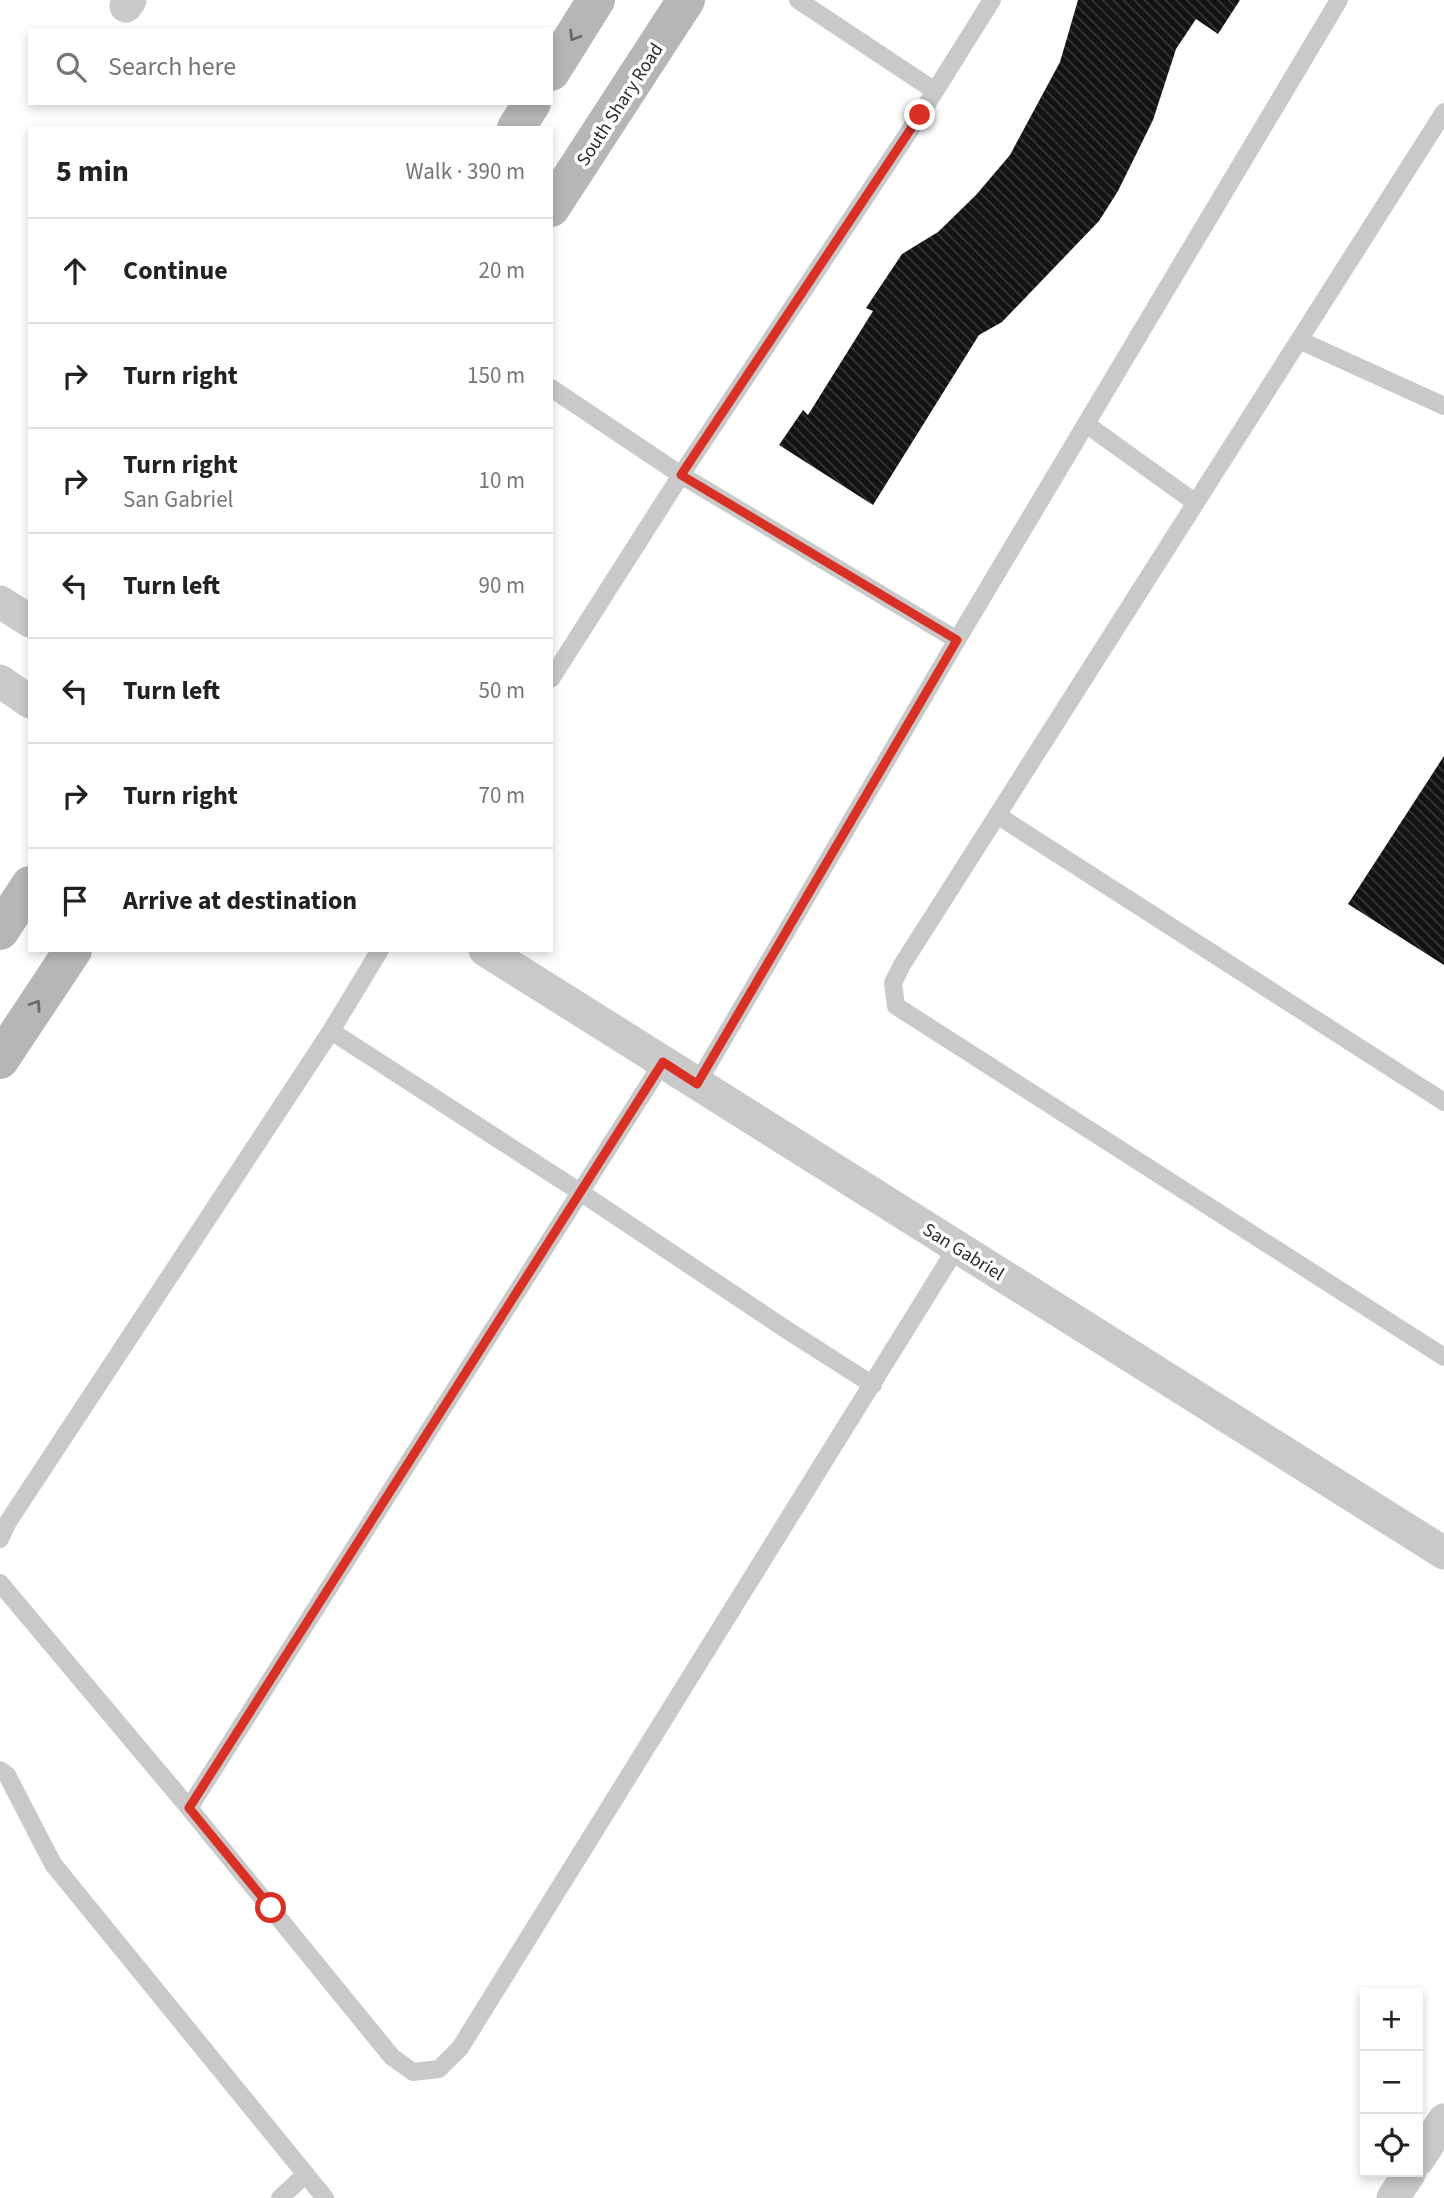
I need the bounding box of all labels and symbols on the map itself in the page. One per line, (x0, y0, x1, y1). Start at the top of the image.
one-way arrow (569, 28, 582, 41)
street label: South Shary Road (570, 38, 670, 172)
route end (904, 99, 935, 130)
one-way arrow (28, 1000, 41, 1013)
street label: San Gabriel (917, 1217, 1009, 1288)
route start (255, 1892, 286, 1923)

